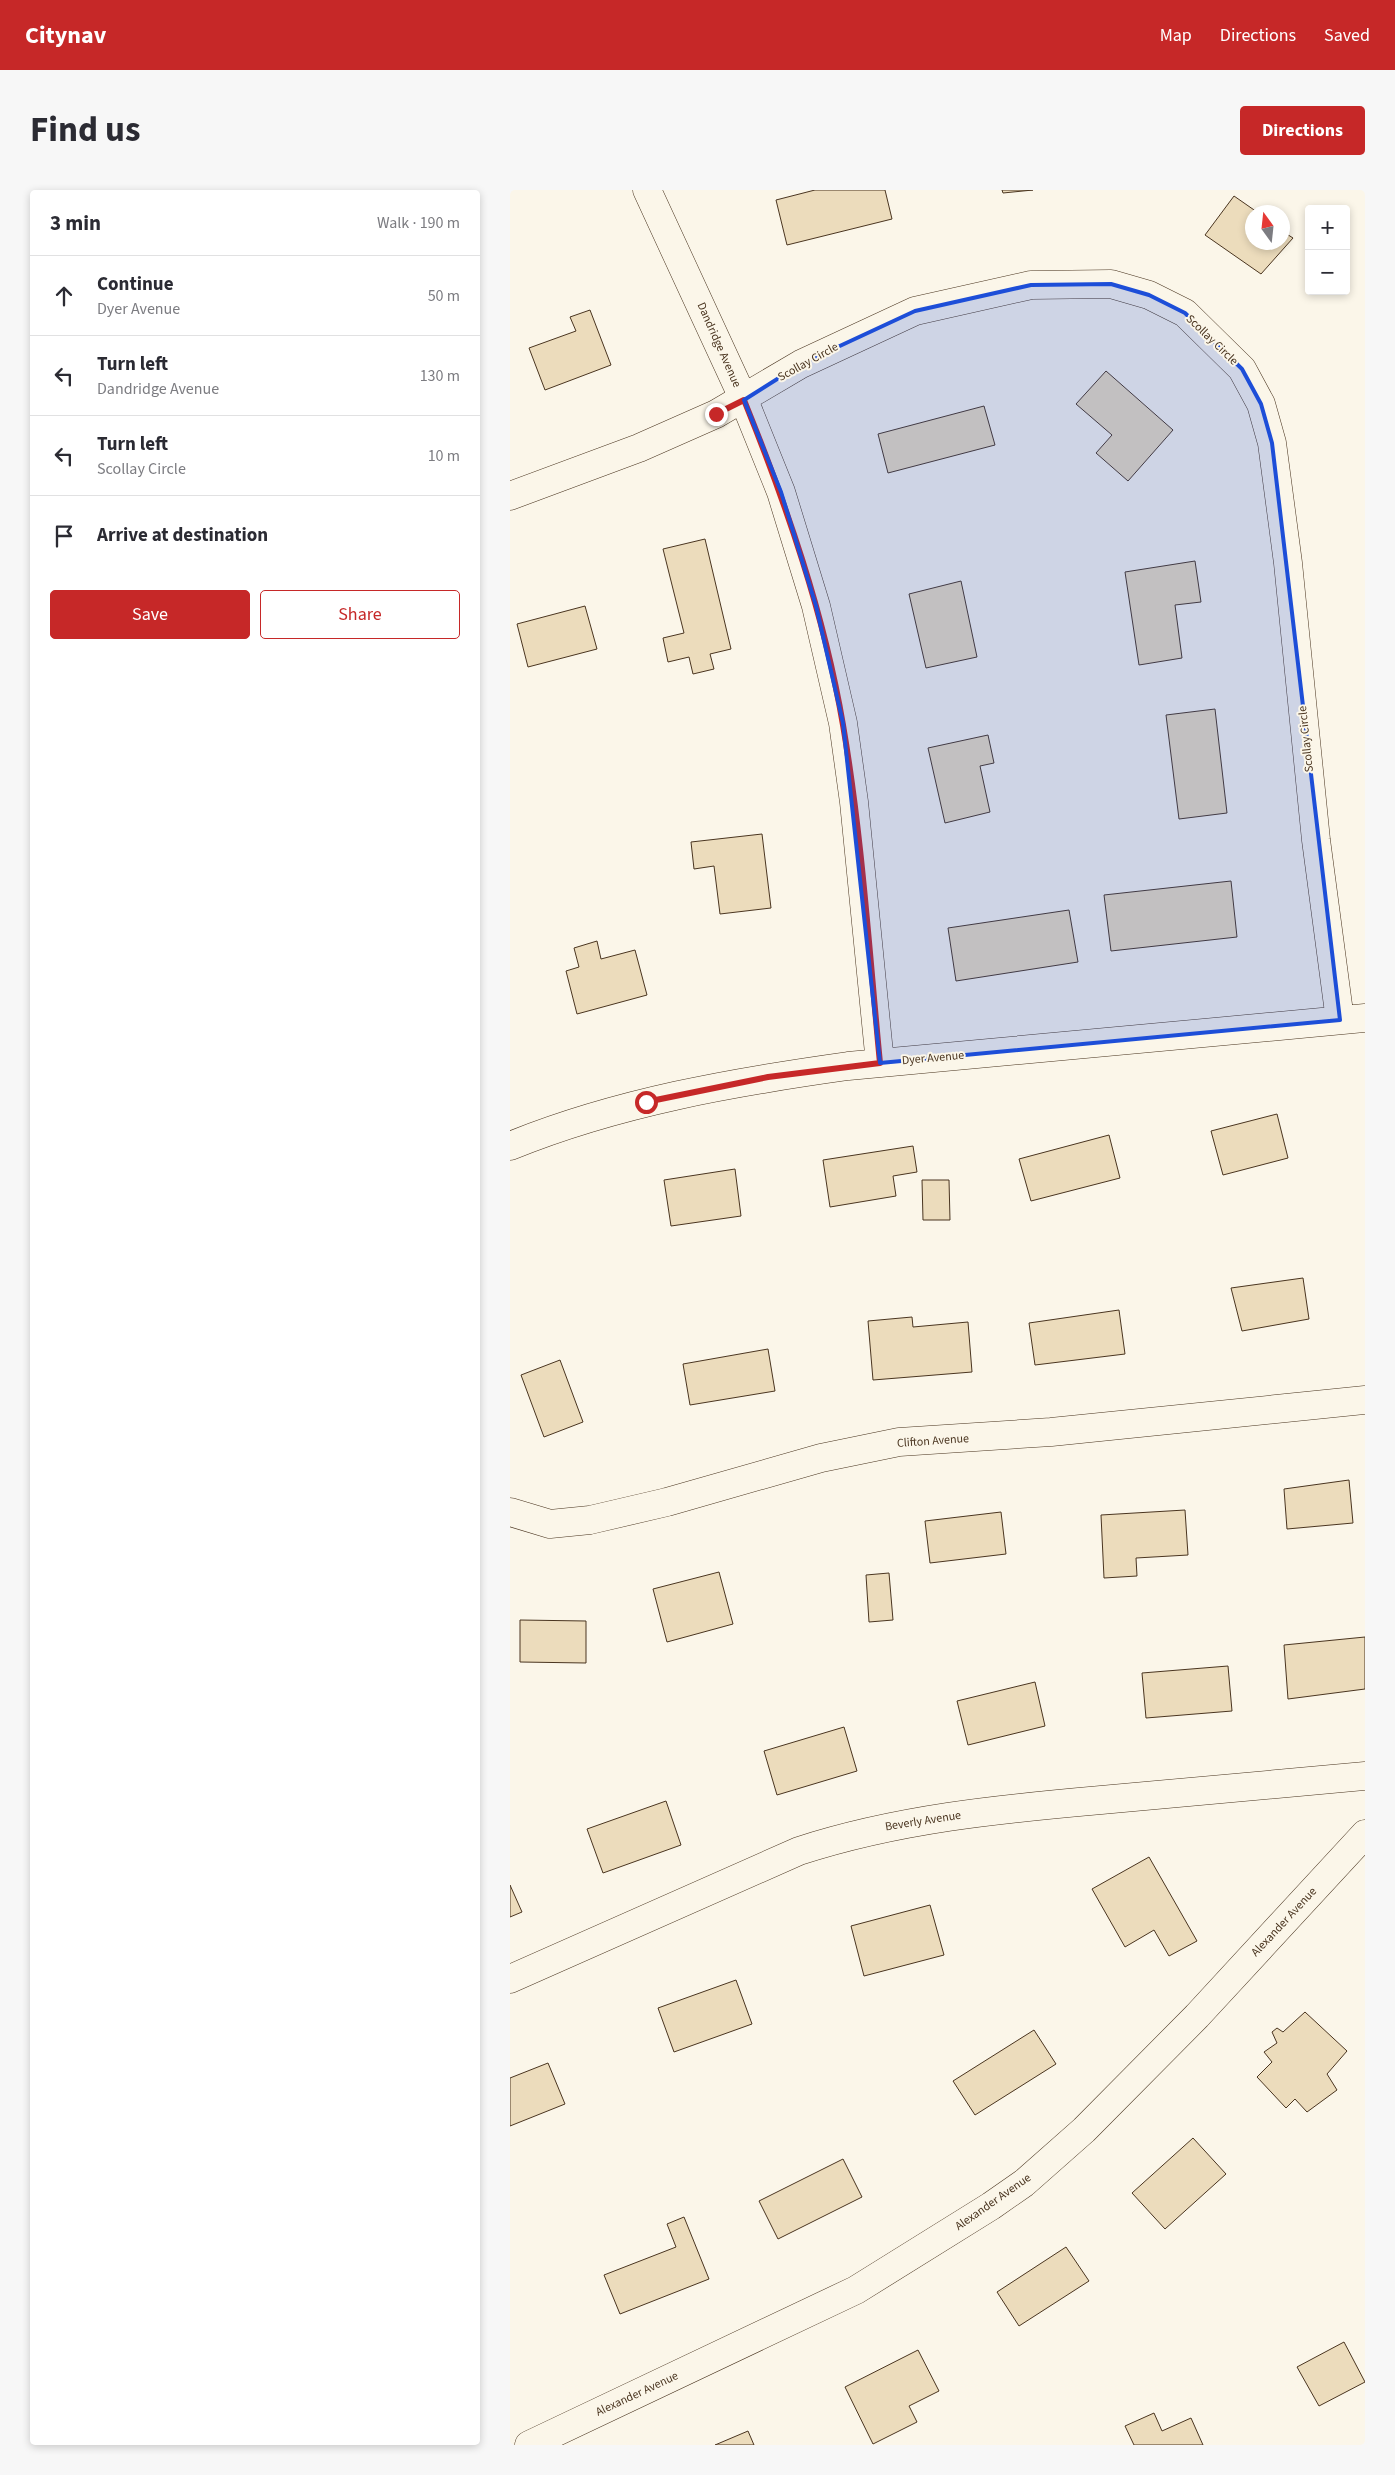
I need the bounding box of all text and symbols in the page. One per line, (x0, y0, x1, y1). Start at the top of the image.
text: Citynav (25, 18, 106, 53)
text: Map (1160, 23, 1192, 48)
text: Directions (1220, 23, 1296, 48)
text: Saved (1324, 23, 1370, 48)
text: Find us (30, 105, 140, 155)
button: Directions (1240, 106, 1365, 155)
north arrow (1245, 205, 1290, 250)
map controls (1305, 205, 1350, 295)
button: + (1305, 205, 1350, 250)
text: 3 min (50, 208, 101, 238)
text: Walk · 190 m (377, 212, 460, 234)
button: − (1305, 250, 1350, 295)
text: Continue (97, 271, 174, 298)
icon: ahead (50, 282, 78, 310)
text: 50 m (428, 285, 460, 307)
text: Dyer Avenue (97, 298, 180, 320)
street label: Dandridge Avenue (693, 300, 745, 390)
street label: Scollay Circle (1182, 311, 1242, 369)
street label: Scollay Circle (775, 338, 841, 386)
text: Turn left (97, 351, 168, 378)
icon: left (50, 362, 78, 390)
text: 130 m (420, 365, 460, 387)
text: Dandridge Avenue (97, 378, 219, 400)
route end (705, 403, 728, 426)
text: Turn left (97, 431, 168, 458)
icon: left (50, 442, 78, 470)
text: 10 m (428, 445, 460, 467)
text: Scollay Circle (97, 458, 186, 480)
icon: arrive (50, 522, 78, 550)
text: Arrive at destination (97, 522, 268, 549)
button: Save (50, 590, 250, 639)
button: Share (260, 590, 460, 639)
street label: Scollay Circle (1294, 705, 1318, 773)
street label: Dyer Avenue (901, 1047, 965, 1069)
route start (635, 1091, 658, 1114)
street label: Clifton Avenue (896, 1430, 970, 1452)
street label: Beverly Avenue (884, 1807, 962, 1835)
street label: Alexander Avenue (1247, 1883, 1321, 1961)
street label: Alexander Avenue (951, 2169, 1035, 2235)
street label: Alexander Avenue (593, 2367, 681, 2421)

